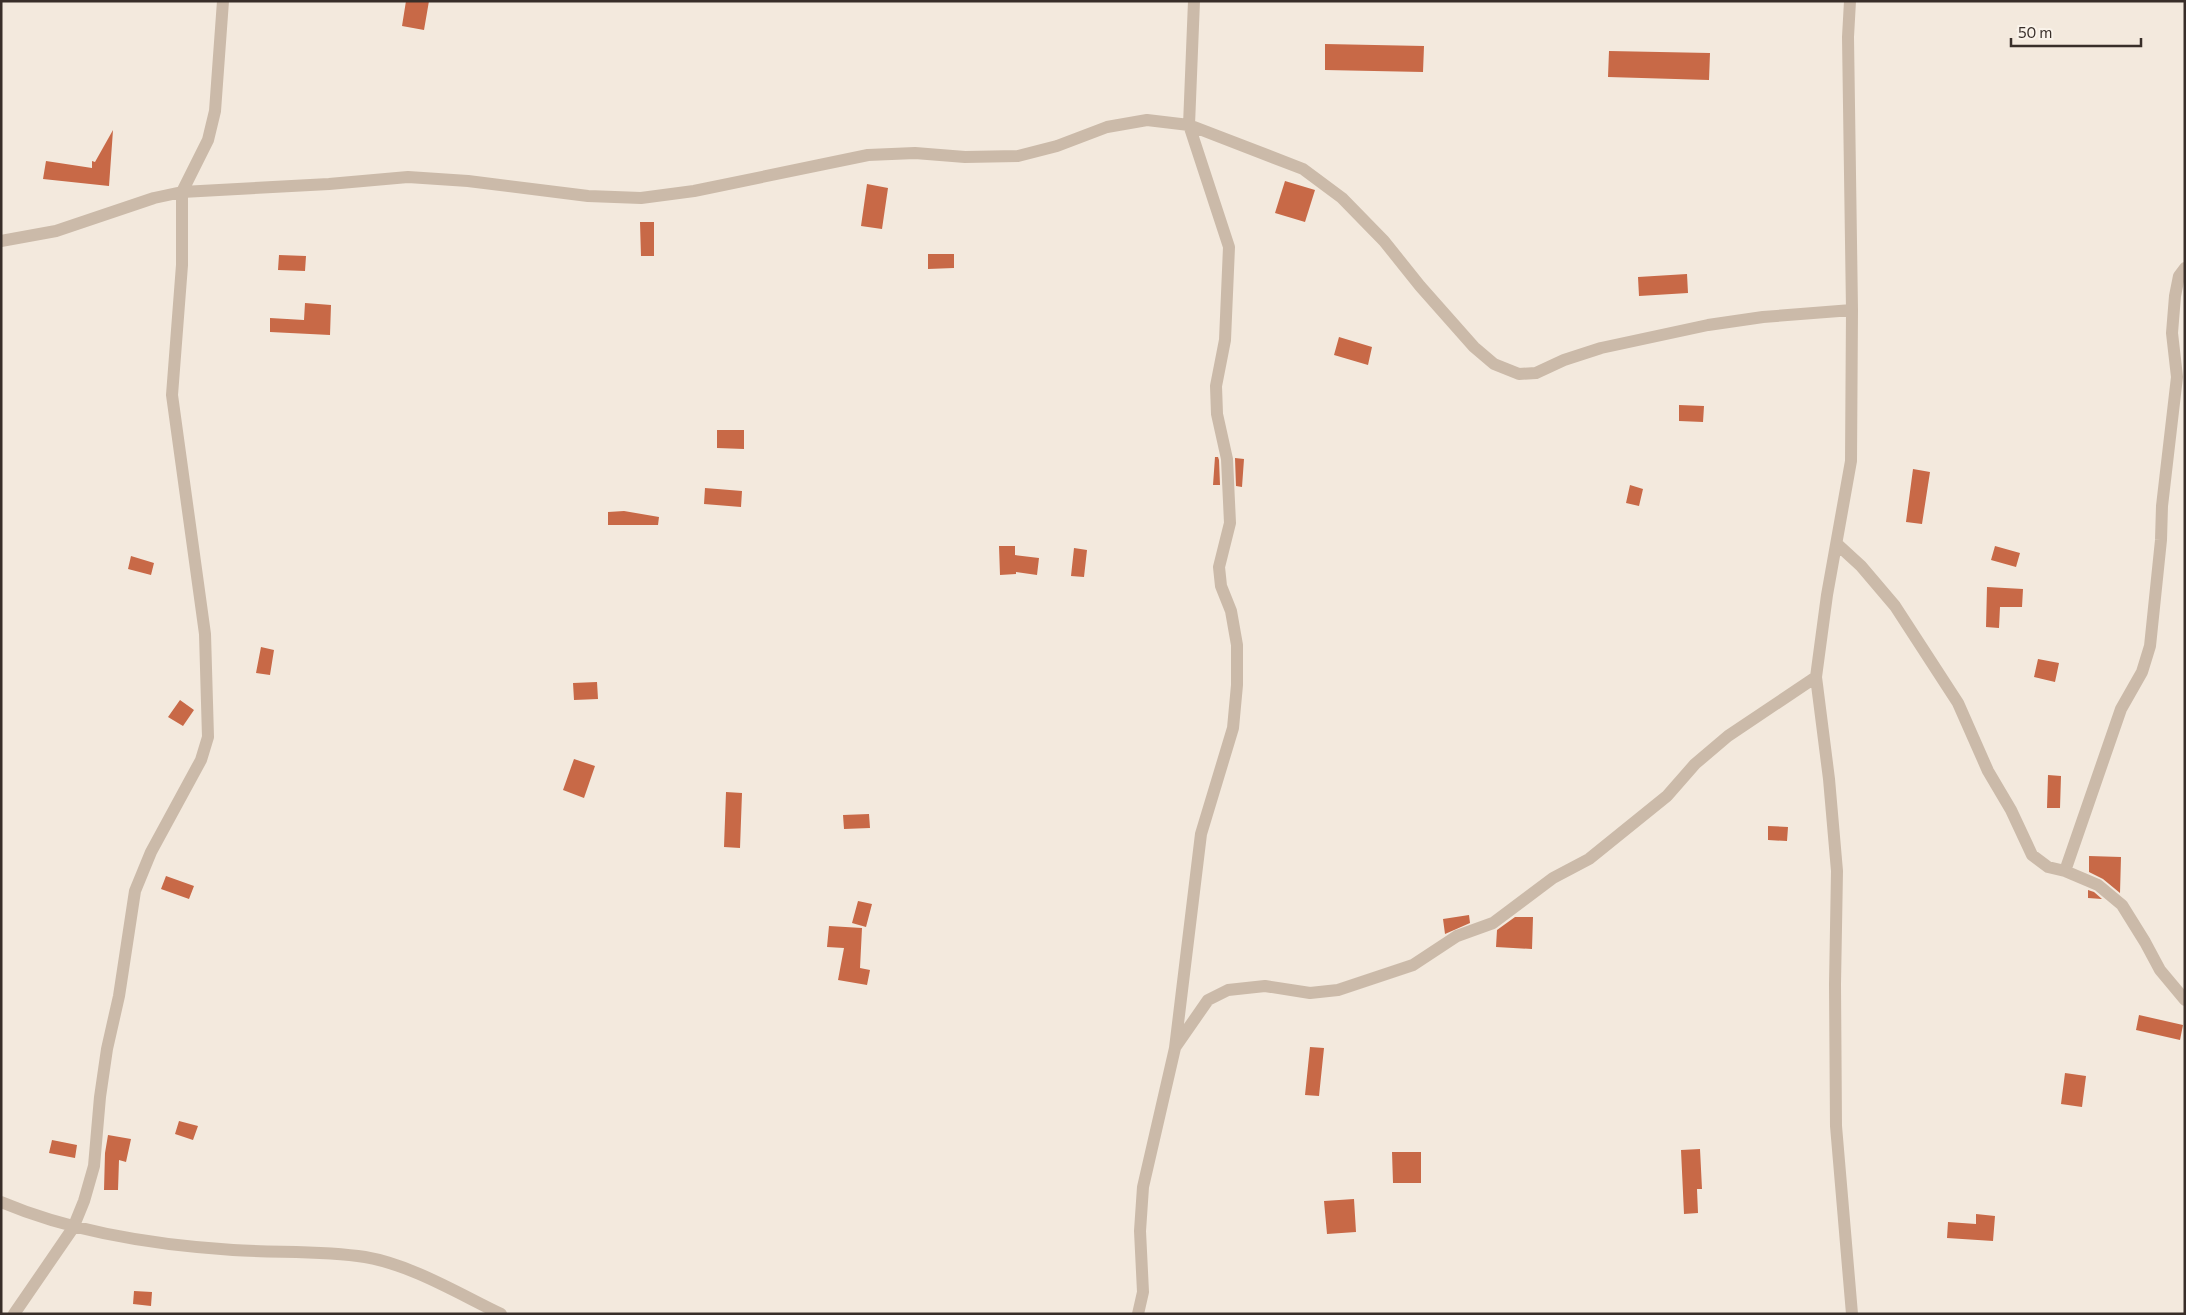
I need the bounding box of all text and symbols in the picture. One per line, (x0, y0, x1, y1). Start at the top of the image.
scale bar (2011, 15, 2141, 47)
text: 50 m (2018, 23, 2052, 41)

